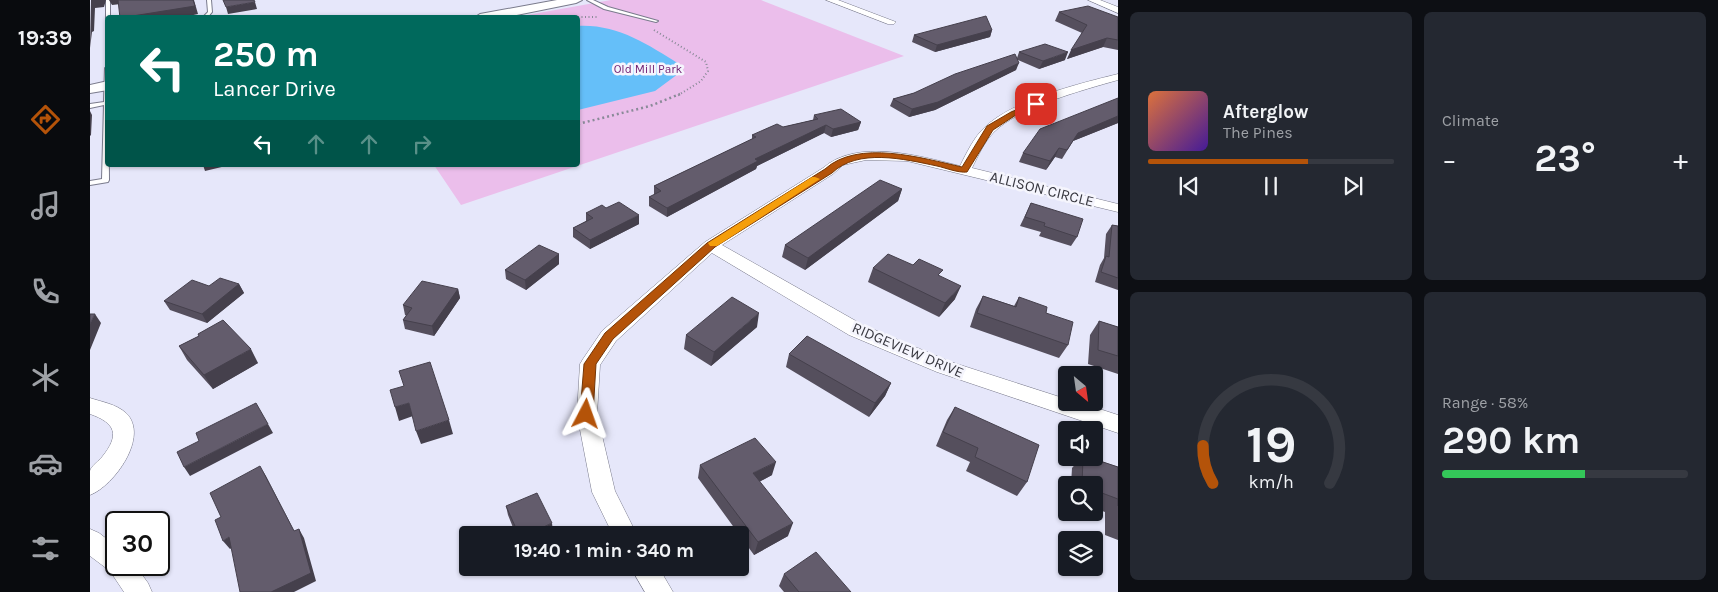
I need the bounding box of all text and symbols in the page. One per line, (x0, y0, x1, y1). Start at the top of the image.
text: 19:39 (18, 25, 72, 51)
text: 250 m (213, 34, 319, 75)
icon: left (130, 35, 195, 100)
park label: Old Mill Park (614, 62, 683, 76)
text: Lancer Drive (213, 76, 336, 102)
pin (1015, 83, 1057, 125)
icon: arrive (1022, 90, 1050, 118)
text: Afterglow (1223, 101, 1309, 123)
icon: directions (28, 102, 63, 137)
text: Climate (1442, 111, 1499, 130)
text: The Pines (1223, 123, 1293, 142)
icon: left (249, 130, 277, 158)
icon: ahead (302, 130, 330, 158)
icon: ahead (355, 130, 383, 158)
icon: right (408, 130, 436, 158)
text: 23° (1534, 136, 1596, 181)
text: − (1442, 143, 1457, 176)
text: + (1673, 143, 1688, 176)
street label: ALLISON CIRCLE (988, 167, 1096, 211)
icon: previous (1175, 172, 1203, 200)
icon: pause (1257, 172, 1285, 200)
icon: next (1339, 172, 1367, 200)
icon: music (28, 188, 63, 223)
icon: phone (28, 274, 63, 309)
street label: RIDGEVIEW DRIVE (849, 318, 967, 382)
icon: climate (28, 360, 63, 395)
north arrow (1058, 366, 1102, 411)
map controls (1058, 366, 1103, 576)
position arrow (559, 387, 611, 439)
text: Range · 58% (1442, 393, 1528, 412)
text: 19 (1246, 414, 1296, 475)
text: 290 km (1442, 418, 1580, 463)
button: sound (1058, 421, 1103, 466)
icon: car (28, 446, 63, 481)
text: km/h (1248, 472, 1294, 493)
button: search (1058, 476, 1103, 521)
speed limit sign: 30 (105, 511, 170, 576)
icon: filters (28, 531, 63, 566)
button: layers (1058, 531, 1103, 576)
text: 19:40 · 1 min · 340 m (514, 540, 694, 562)

